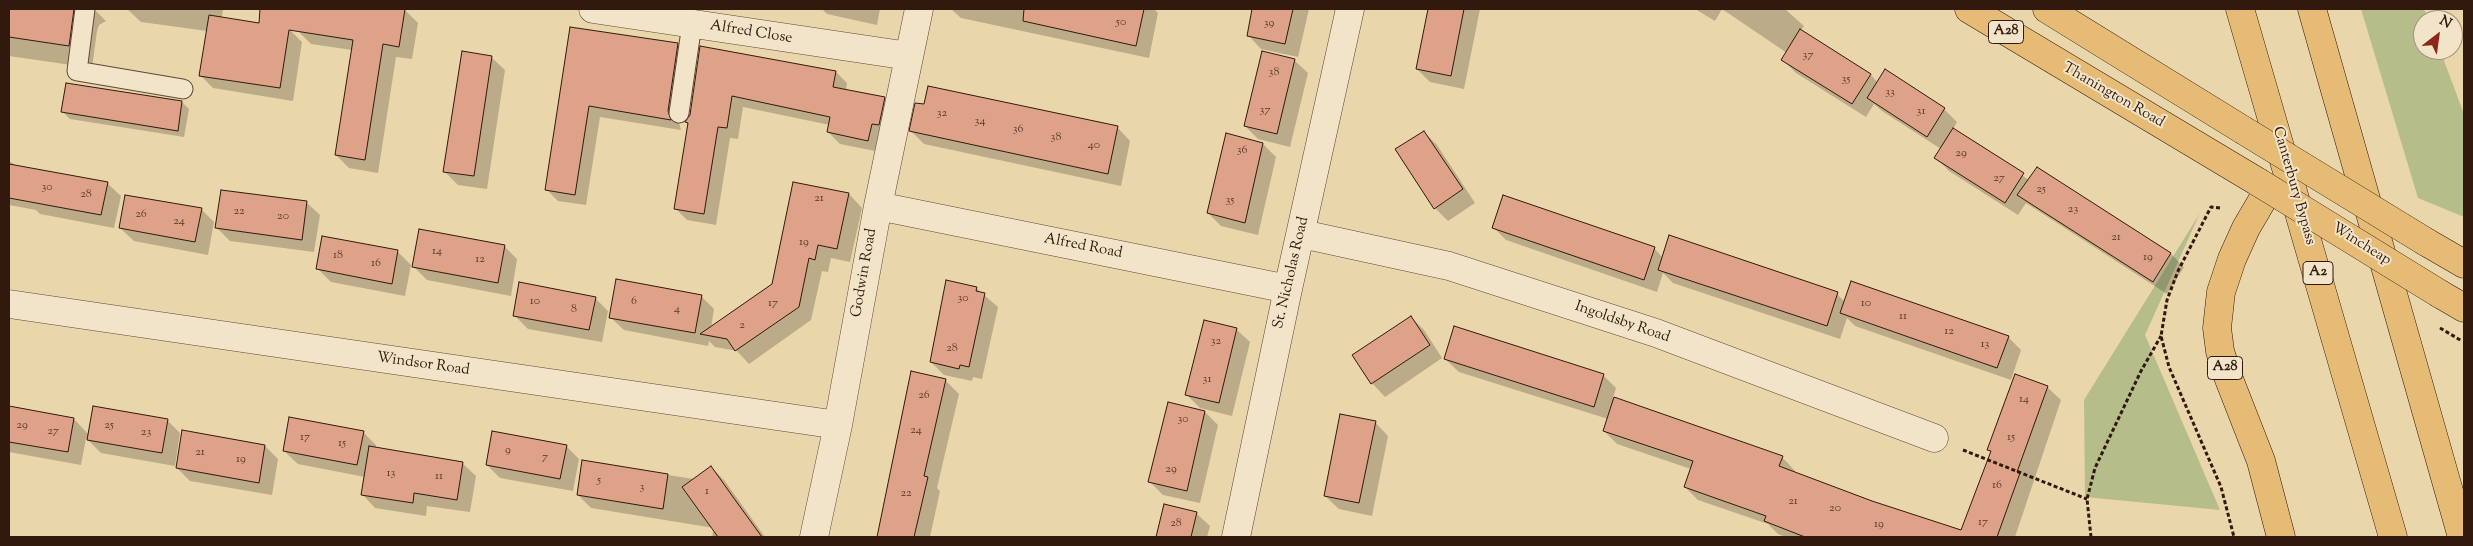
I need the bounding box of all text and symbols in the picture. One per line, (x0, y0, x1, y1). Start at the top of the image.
north arrow (2413, 10, 2463, 60)
text: N (2435, 11, 2455, 34)
house number: 50 (1116, 16, 1126, 30)
house number: 39 (1264, 17, 1274, 31)
street label: Alfred Close (709, 18, 793, 48)
road number: A28 (1988, 21, 2024, 44)
house number: 37 (1803, 49, 1813, 63)
street label: Thanington Road (2059, 60, 2167, 132)
house number: 38 (1269, 66, 1279, 80)
house number: 35 (1842, 73, 1850, 87)
house number: 33 (1885, 86, 1895, 100)
house number: 37 (1260, 104, 1270, 118)
house number: 31 (1917, 105, 1925, 119)
house number: 32 (937, 107, 947, 121)
house number: 34 (975, 115, 985, 129)
house number: 36 (1013, 123, 1023, 137)
street label: Canterbury Bypass (2268, 125, 2318, 247)
house number: 38 (1051, 131, 1061, 145)
house number: 40 (1088, 139, 1100, 153)
house number: 36 (1237, 144, 1247, 158)
house number: 29 (1955, 147, 1967, 161)
house number: 27 (1993, 172, 2005, 186)
house number: 30 (41, 181, 53, 195)
house number: 25 (2036, 183, 2046, 197)
house number: 28 (80, 188, 92, 202)
house number: 21 (814, 192, 824, 206)
house number: 35 (1226, 194, 1234, 208)
house number: 23 (2068, 203, 2078, 217)
house number: 22 (233, 205, 245, 219)
house number: 26 (135, 208, 147, 222)
house number: 20 (277, 210, 289, 224)
house number: 24 (173, 215, 185, 229)
street label: St. Nicholas Road (1270, 215, 1314, 331)
street label: Wincheap (2328, 220, 2394, 270)
street label: Godwin Road (848, 227, 882, 319)
street label: Alfred Road (1042, 231, 1124, 263)
house number: 21 (2111, 231, 2121, 245)
house number: 19 (799, 236, 809, 250)
house number: 14 (432, 245, 442, 259)
house number: 18 (333, 249, 343, 263)
house number: 19 (2143, 251, 2153, 265)
house number: 12 (475, 253, 485, 267)
house number: 16 (371, 257, 381, 271)
road number: A2 (2303, 262, 2333, 284)
house number: 30 (957, 292, 969, 306)
house number: 10 (530, 295, 540, 309)
house number: 6 (631, 295, 637, 309)
house number: 17 (768, 297, 778, 311)
house number: 10 (1861, 297, 1871, 311)
street label: Ingoldsby Road (1572, 298, 1672, 348)
house number: 8 (571, 303, 577, 317)
house number: 4 (674, 303, 680, 317)
house number: 11 (1899, 310, 1907, 324)
house number: 2 (739, 319, 745, 333)
house number: 12 (1944, 325, 1954, 339)
house number: 32 (1211, 335, 1221, 349)
house number: 13 (1981, 338, 1989, 352)
house number: 28 (946, 342, 958, 356)
street label: Windsor Road (375, 350, 471, 380)
road number: A28 (2208, 356, 2242, 379)
house number: 31 (1203, 373, 1211, 387)
house number: 26 (918, 389, 930, 403)
house number: 14 (2019, 393, 2029, 407)
house number: 30 (1177, 413, 1189, 427)
house number: 29 (16, 419, 28, 433)
house number: 25 (104, 419, 114, 433)
house number: 24 (910, 424, 922, 438)
house number: 27 (47, 425, 59, 439)
house number: 23 (141, 426, 151, 440)
house number: 17 (300, 431, 310, 445)
house number: 15 (2007, 431, 2015, 445)
house number: 15 (338, 437, 346, 451)
house number: 9 (505, 444, 511, 458)
house number: 21 (195, 446, 205, 460)
house number: 7 (542, 451, 548, 465)
house number: 19 (236, 453, 246, 467)
house number: 29 (1165, 463, 1177, 477)
house number: 13 (387, 467, 395, 481)
house number: 11 (435, 470, 443, 484)
house number: 5 (597, 474, 601, 488)
house number: 16 (1992, 479, 2002, 493)
house number: 3 (640, 481, 644, 495)
house number: 1 (705, 485, 709, 499)
house number: 22 (900, 487, 912, 501)
house number: 21 (1788, 495, 1798, 509)
house number: 20 (1829, 502, 1841, 516)
house number: 17 (1978, 516, 1988, 530)
house number: 28 (1170, 517, 1182, 531)
house number: 19 (1874, 518, 1884, 532)

